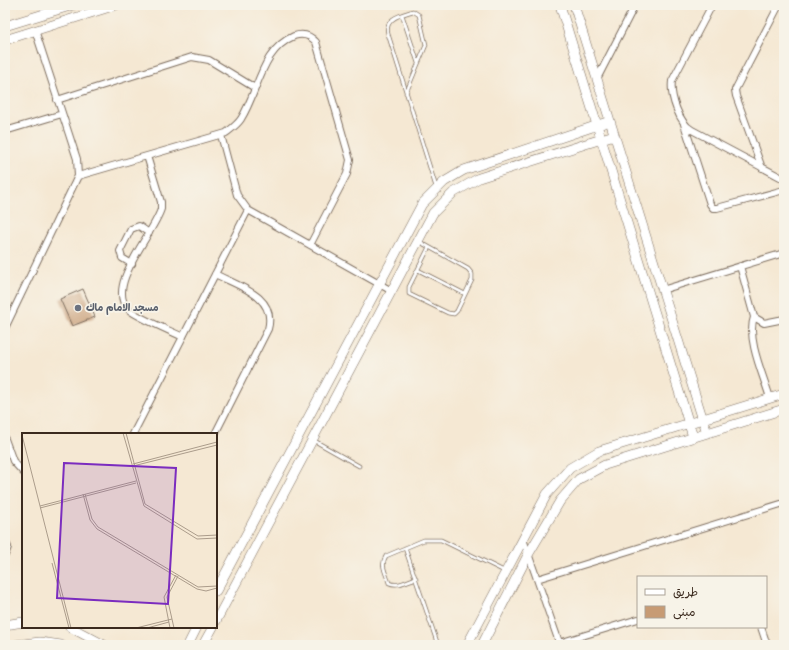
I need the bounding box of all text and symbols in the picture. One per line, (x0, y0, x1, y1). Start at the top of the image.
place label: مسجد الامام ماك (86, 302, 159, 315)
marker: مسجد الامام ماك (73, 303, 83, 313)
inset map (22, 433, 217, 628)
legend (637, 576, 767, 628)
text: طريق (673, 585, 698, 600)
text: مبنى (673, 605, 696, 620)

